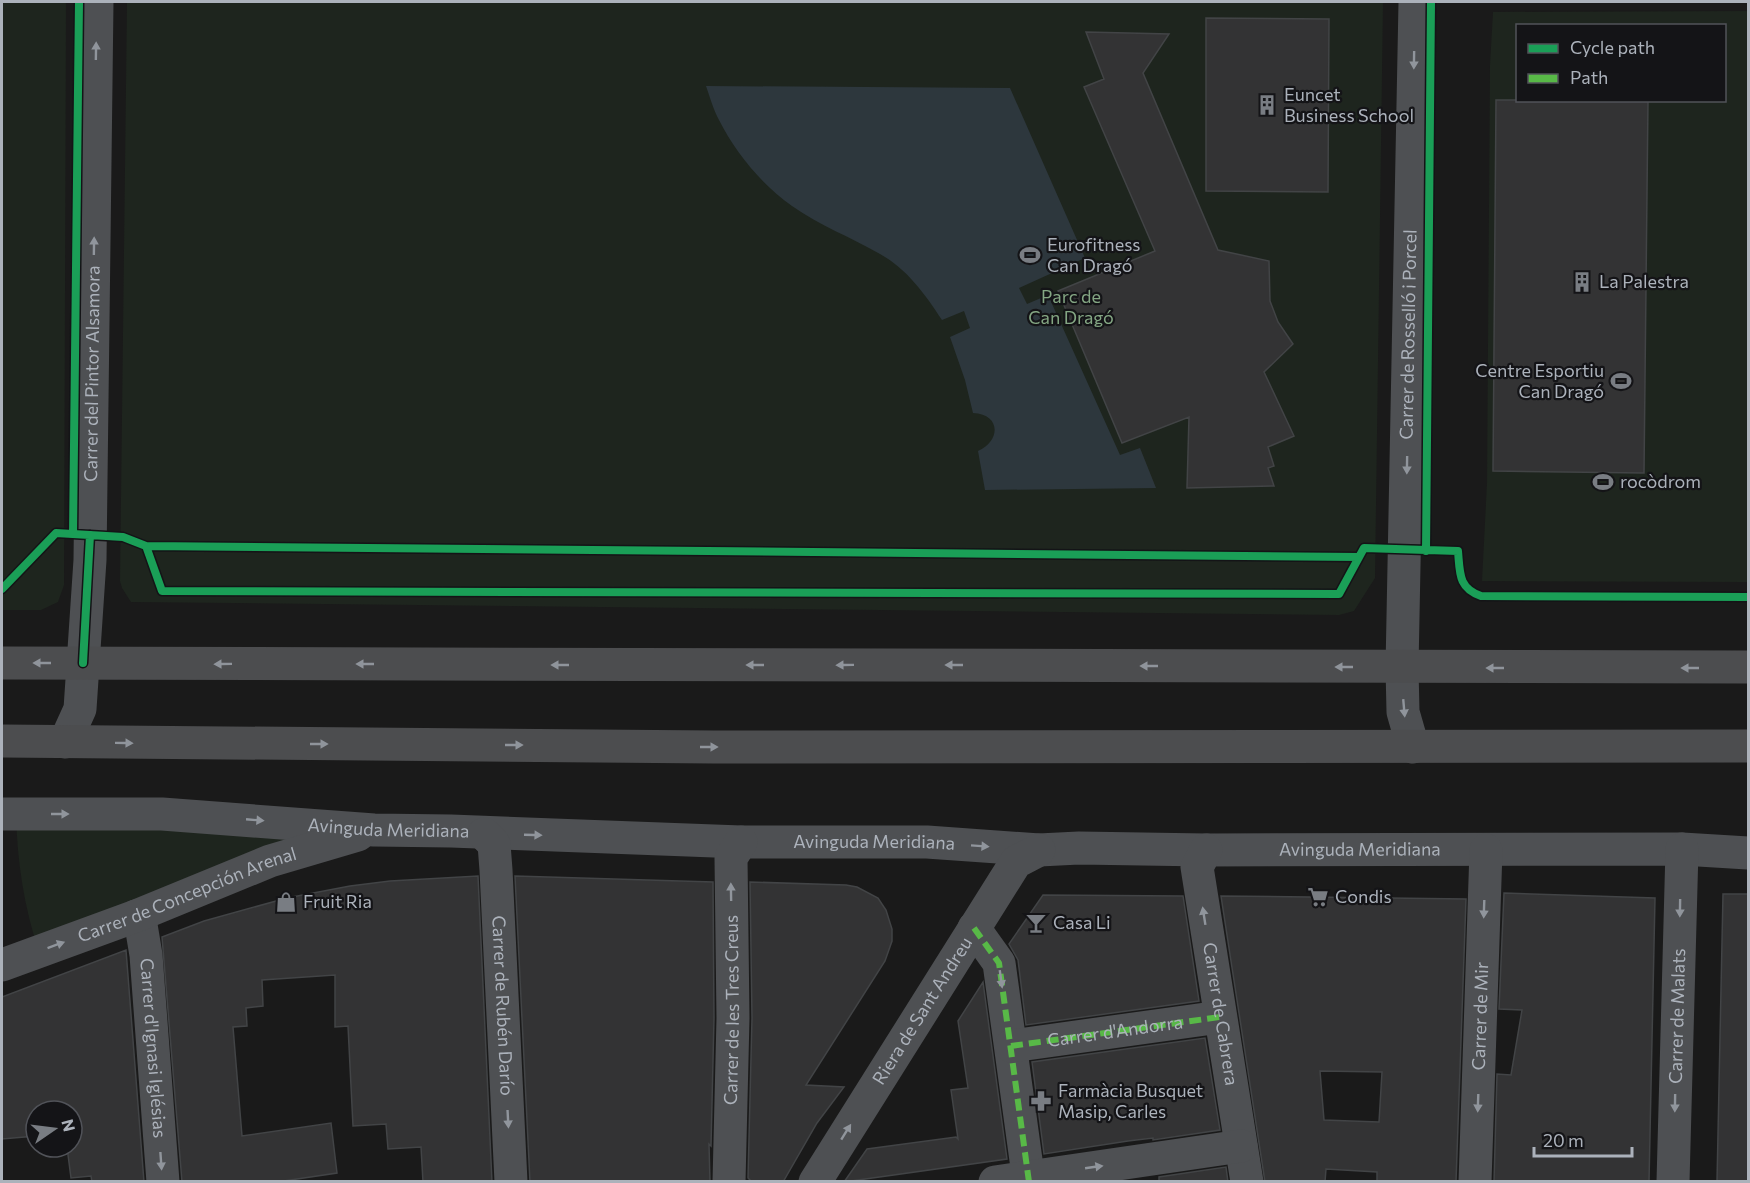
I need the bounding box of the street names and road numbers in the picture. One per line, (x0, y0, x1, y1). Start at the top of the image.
street label: Carrer de Rosselló i Porcel (1394, 229, 1421, 440)
street label: Carrer del Pintor Alsamora (79, 265, 104, 482)
street label: Avinguda Meridiana (307, 813, 470, 842)
street label: Avinguda Meridiana (793, 830, 956, 854)
street label: Avinguda Meridiana (1279, 838, 1441, 860)
street label: Carrer de Concepción Arenal (74, 842, 299, 946)
street label: Carrer de Rubén Darío (488, 915, 519, 1096)
street label: Carrer de les Tres Creus (719, 915, 743, 1105)
street label: Riera de Sant Andreu (867, 932, 976, 1088)
street label: Carrer de Cabrera (1199, 941, 1244, 1087)
street label: Carrer de Malats (1664, 948, 1689, 1084)
street label: Carrer d'Ignasi Iglésias (136, 957, 172, 1139)
street label: Carrer de Mir (1467, 961, 1492, 1071)
street label: Carrer d'Andorra (1046, 1010, 1184, 1051)

